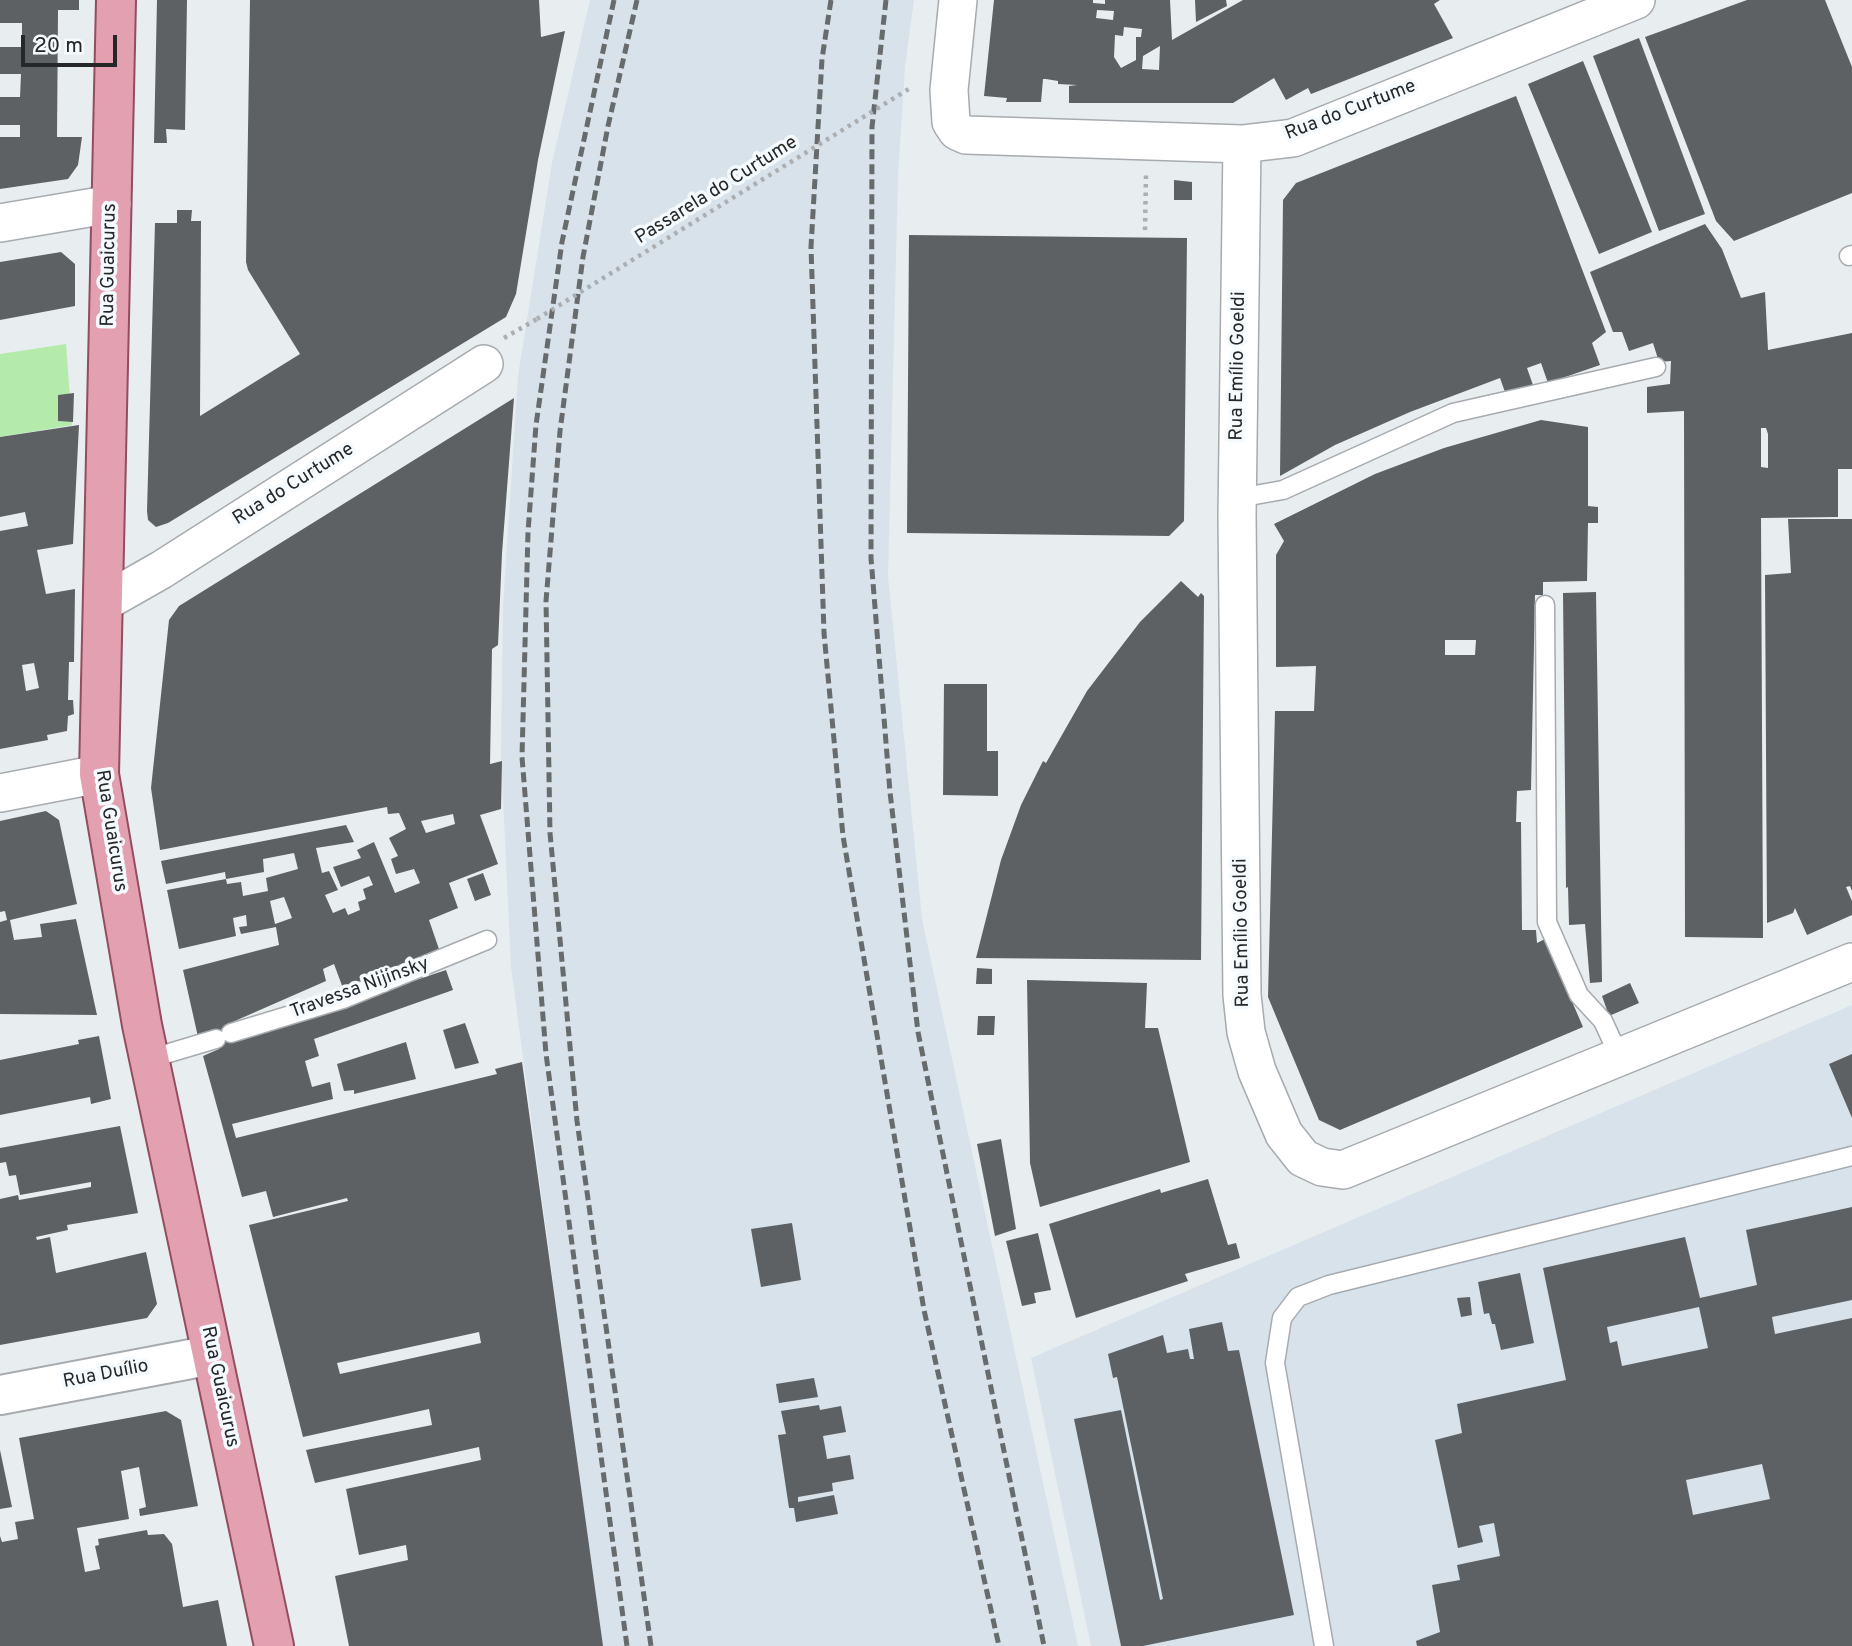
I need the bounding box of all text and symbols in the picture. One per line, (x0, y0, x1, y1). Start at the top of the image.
scale bar (24, 21, 121, 65)
text: 20 m (34, 33, 83, 60)
street label: Rua do Curtume (1282, 76, 1420, 146)
street label: Passarela do Curtume (632, 132, 802, 250)
street label: Rua Guaicurus (98, 203, 122, 327)
street label: Rua Emílio Goeldi (1226, 291, 1252, 441)
street label: Rua do Curtume (229, 439, 359, 531)
street label: Rua Guaicurus (89, 768, 131, 894)
street label: Rua Emílio Goeldi (1230, 858, 1256, 1008)
street label: Travessa Nijinsky (287, 953, 433, 1025)
street label: Rua Guaicurus (195, 1324, 243, 1450)
street label: Rua Duílio (61, 1356, 151, 1394)

